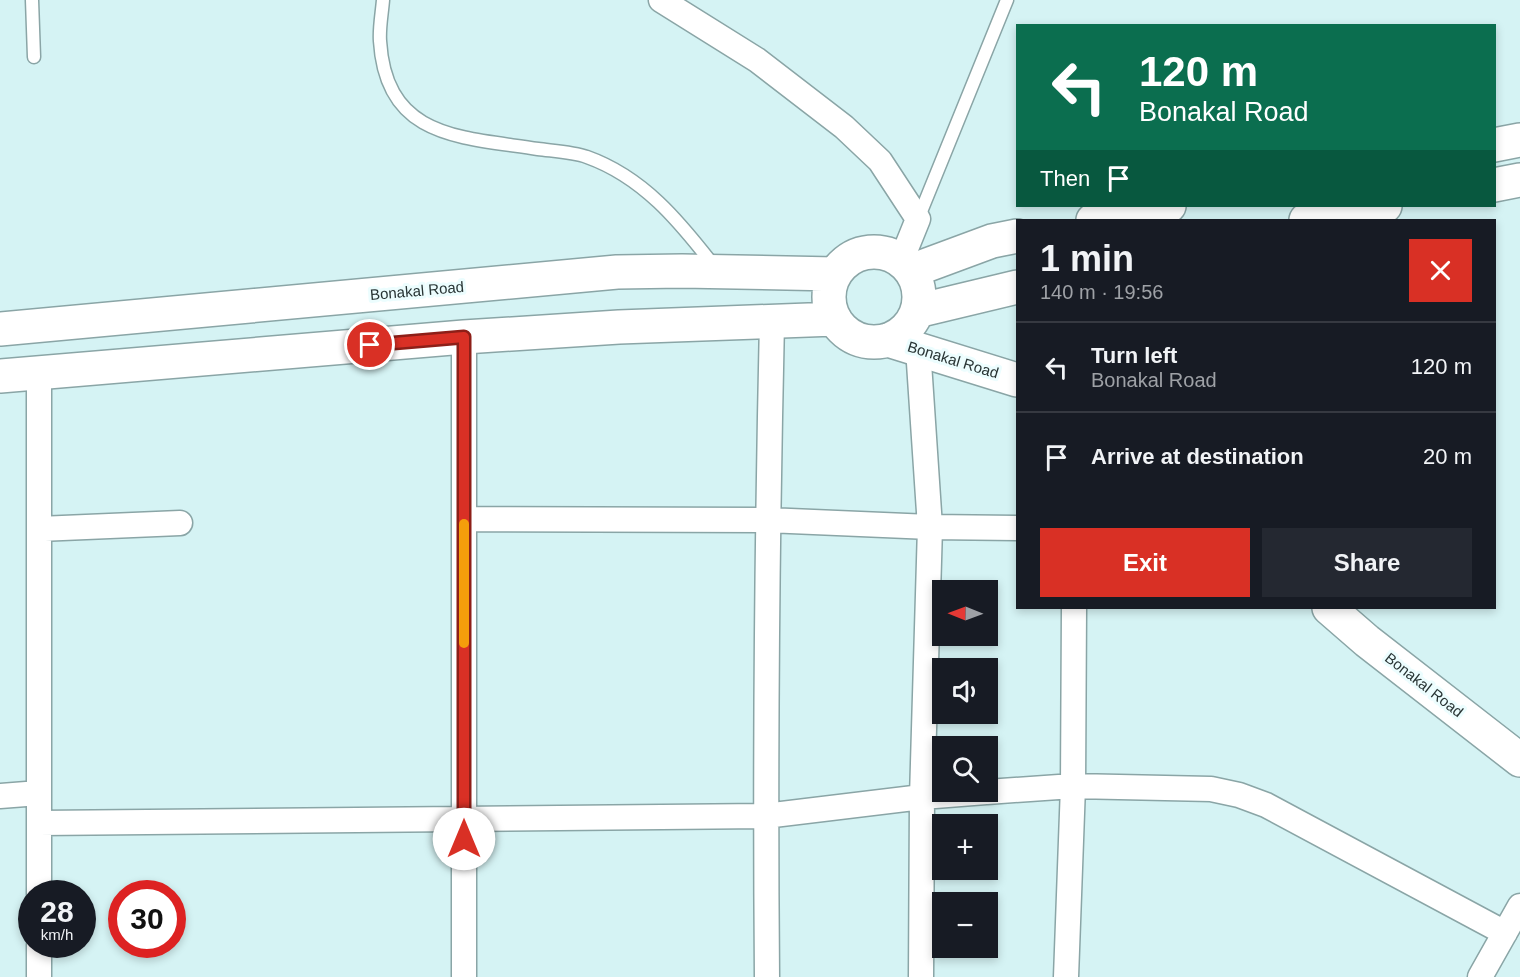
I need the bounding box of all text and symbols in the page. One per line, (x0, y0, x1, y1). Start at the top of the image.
icon: left (1040, 48, 1118, 126)
text: 120 m (1139, 48, 1258, 95)
text: Bonakal Road (1139, 97, 1309, 127)
icon: arrive (1102, 162, 1135, 195)
text: Then (1040, 166, 1090, 191)
text: 1 min (1040, 238, 1134, 279)
button: close (1409, 239, 1472, 302)
street label: Bonakal Road (369, 278, 465, 303)
text: 140 m · 19:56 (1040, 281, 1163, 303)
pin (344, 319, 395, 370)
icon: arrive (353, 328, 386, 361)
street label: Bonakal Road (906, 338, 1001, 381)
text: Turn left (1091, 343, 1177, 368)
icon: left (1040, 351, 1073, 384)
text: 120 m (1411, 354, 1472, 379)
text: Bonakal Road (1091, 369, 1217, 391)
icon: arrive (1040, 441, 1073, 474)
text: Arrive at destination (1091, 444, 1304, 469)
text: 20 m (1423, 444, 1472, 469)
button: Exit (1040, 528, 1250, 597)
button: Share (1262, 528, 1472, 597)
north arrow (932, 580, 998, 646)
map controls (932, 580, 998, 958)
street label: Bonakal Road (1382, 649, 1467, 720)
button: sound (932, 658, 998, 724)
button: search (932, 736, 998, 802)
position arrow (432, 807, 496, 871)
button: + (932, 814, 998, 880)
speed limit sign: 30 (108, 880, 186, 958)
button: − (932, 892, 998, 958)
text: 28 (40, 895, 74, 928)
text: km/h (41, 926, 73, 943)

